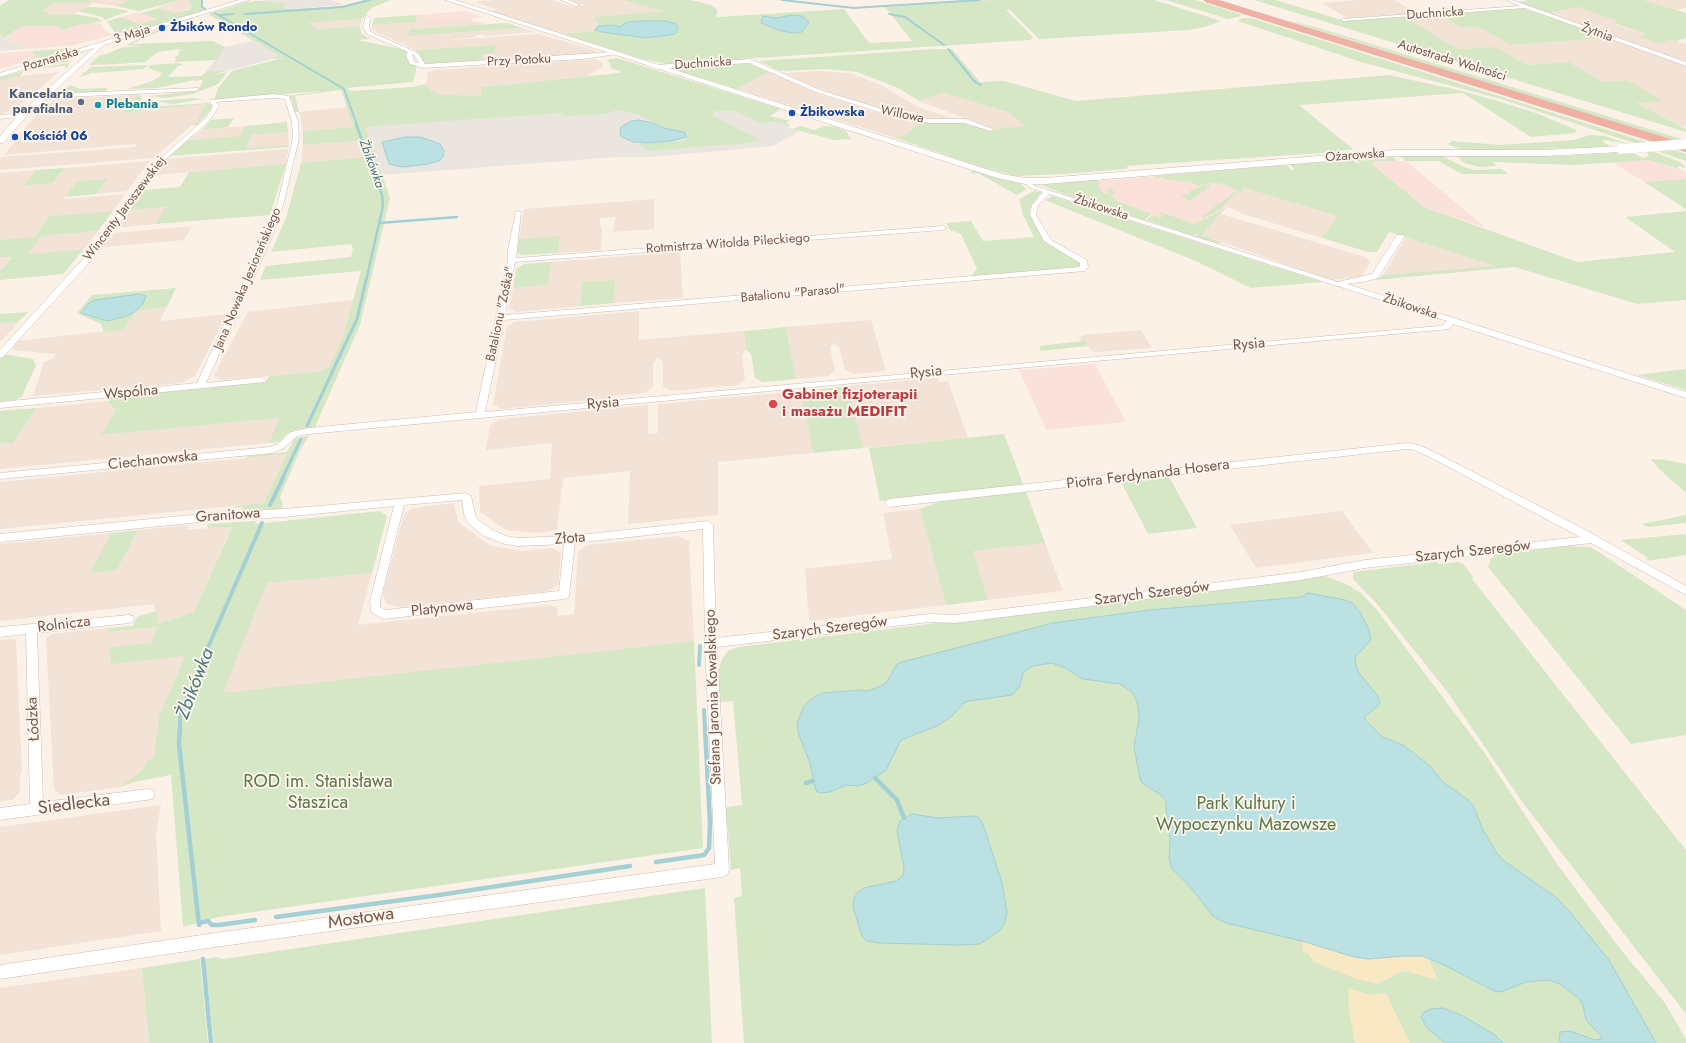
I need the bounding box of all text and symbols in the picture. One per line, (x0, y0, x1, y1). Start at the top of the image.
street label: Duchnicka (1406, 4, 1464, 24)
place label: Żbików Rondo (170, 20, 257, 36)
street label: Żytnia (1579, 20, 1615, 46)
street label: 3 Maja (112, 22, 152, 48)
marker: Żbików Rondo (157, 23, 167, 33)
street label: Autostrada Wolności (1396, 37, 1508, 85)
street label: Poznańska (22, 44, 80, 76)
street label: Przy Potoku (487, 52, 551, 70)
street label: Duchnicka (674, 54, 732, 74)
place label: Kancelaria parafialna (9, 87, 73, 118)
marker: Kancelaria parafialna (76, 97, 86, 107)
place label: Plebania (106, 97, 158, 113)
marker: Plebania (93, 100, 103, 110)
street label: Willowa (879, 103, 925, 127)
place label: Żbikowska (800, 105, 865, 121)
marker: Żbikowska (787, 108, 797, 118)
place label: Kościół 06 (23, 129, 88, 145)
marker: Kościół 06 (10, 132, 20, 142)
water label: Żbikówka (355, 138, 387, 190)
street label: Ożarowska (1325, 146, 1385, 166)
street label: Wincenty Jaroszewskiej (81, 154, 169, 264)
street label: Żbikowska (1072, 192, 1130, 224)
street label: Jana Nowaka Jeziorańskiego (211, 205, 285, 353)
street label: Rotmistrza Witolda Pileckiego (646, 230, 810, 258)
street label: Batalionu "Zośka" (483, 265, 519, 363)
street label: Batalionu "Parasol" (740, 282, 846, 306)
street label: Żbikowska (1381, 291, 1439, 323)
street label: Rysia (1232, 335, 1266, 355)
street label: Rysia (909, 362, 943, 384)
street label: Wspólna (103, 382, 159, 404)
place label: Gabinet fizjoterapii i masażu MEDIFIT (782, 386, 917, 421)
street label: Rysia (586, 394, 620, 414)
marker: Gabinet fizjoterapii i masażu MEDIFIT (767, 398, 779, 410)
street label: Ciechanowska (107, 447, 199, 475)
street label: Piotra Ferdynanda Hosera (1065, 456, 1231, 494)
street label: Granitowa (195, 505, 261, 527)
street label: Złota (554, 529, 586, 549)
street label: Szarych Szeregów (1414, 537, 1532, 567)
street label: Szarych Szeregów (1093, 578, 1211, 610)
street label: Platynowa (410, 597, 474, 621)
street label: Stefana Jaronia Kowalskiego (702, 609, 726, 785)
street label: Rolnicza (37, 613, 91, 637)
street label: Szarych Szeregów (771, 613, 889, 645)
water label: Żbikówka (172, 645, 220, 723)
street label: Łódzka (24, 696, 44, 742)
park label: ROD im. Stanisława Staszica (243, 772, 393, 814)
street label: Siedlecka (37, 790, 111, 820)
park label: Park Kultury i Wypoczynku Mazowsze (1156, 794, 1336, 836)
street label: Mostowa (327, 904, 395, 934)

